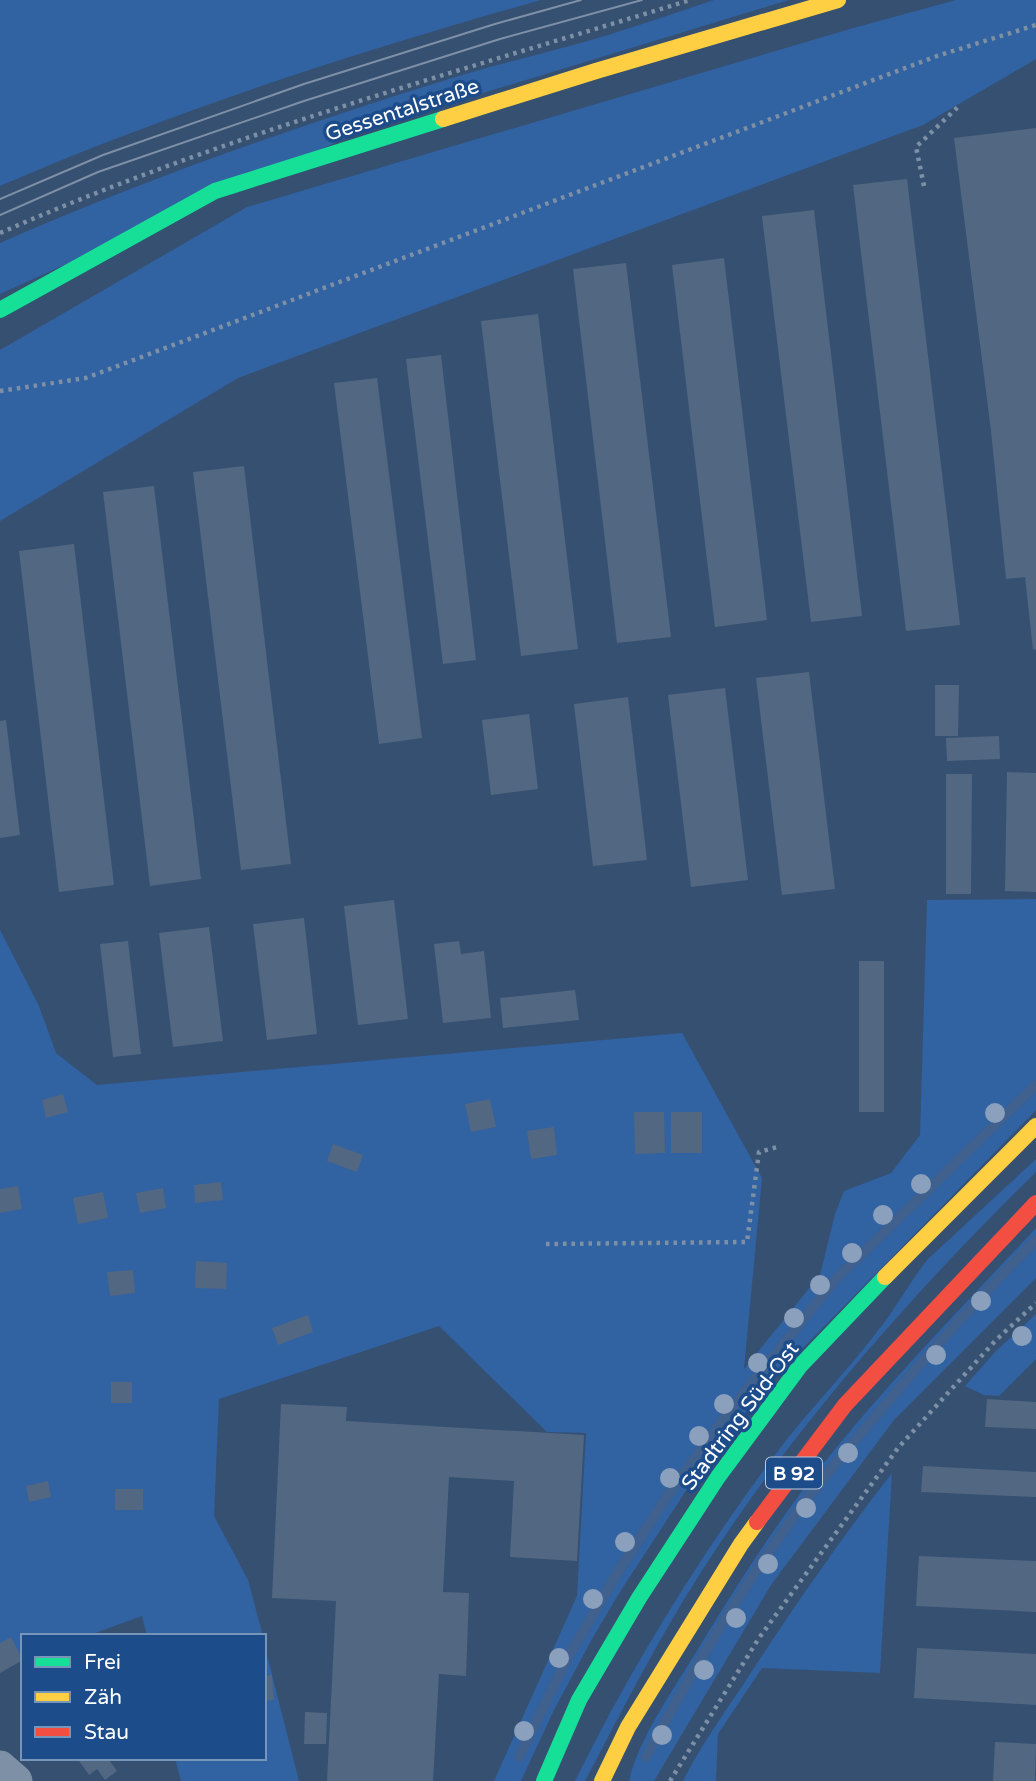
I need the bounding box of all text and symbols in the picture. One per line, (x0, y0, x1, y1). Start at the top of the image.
street label: Gessentalstraße (322, 74, 482, 147)
street label: Stadtring Süd-Ost (676, 1337, 804, 1495)
road number: B 92 (766, 1457, 822, 1488)
legend (21, 1634, 266, 1760)
text: Frei (84, 1650, 121, 1675)
text: Zäh (84, 1685, 122, 1710)
text: Stau (84, 1720, 129, 1745)

